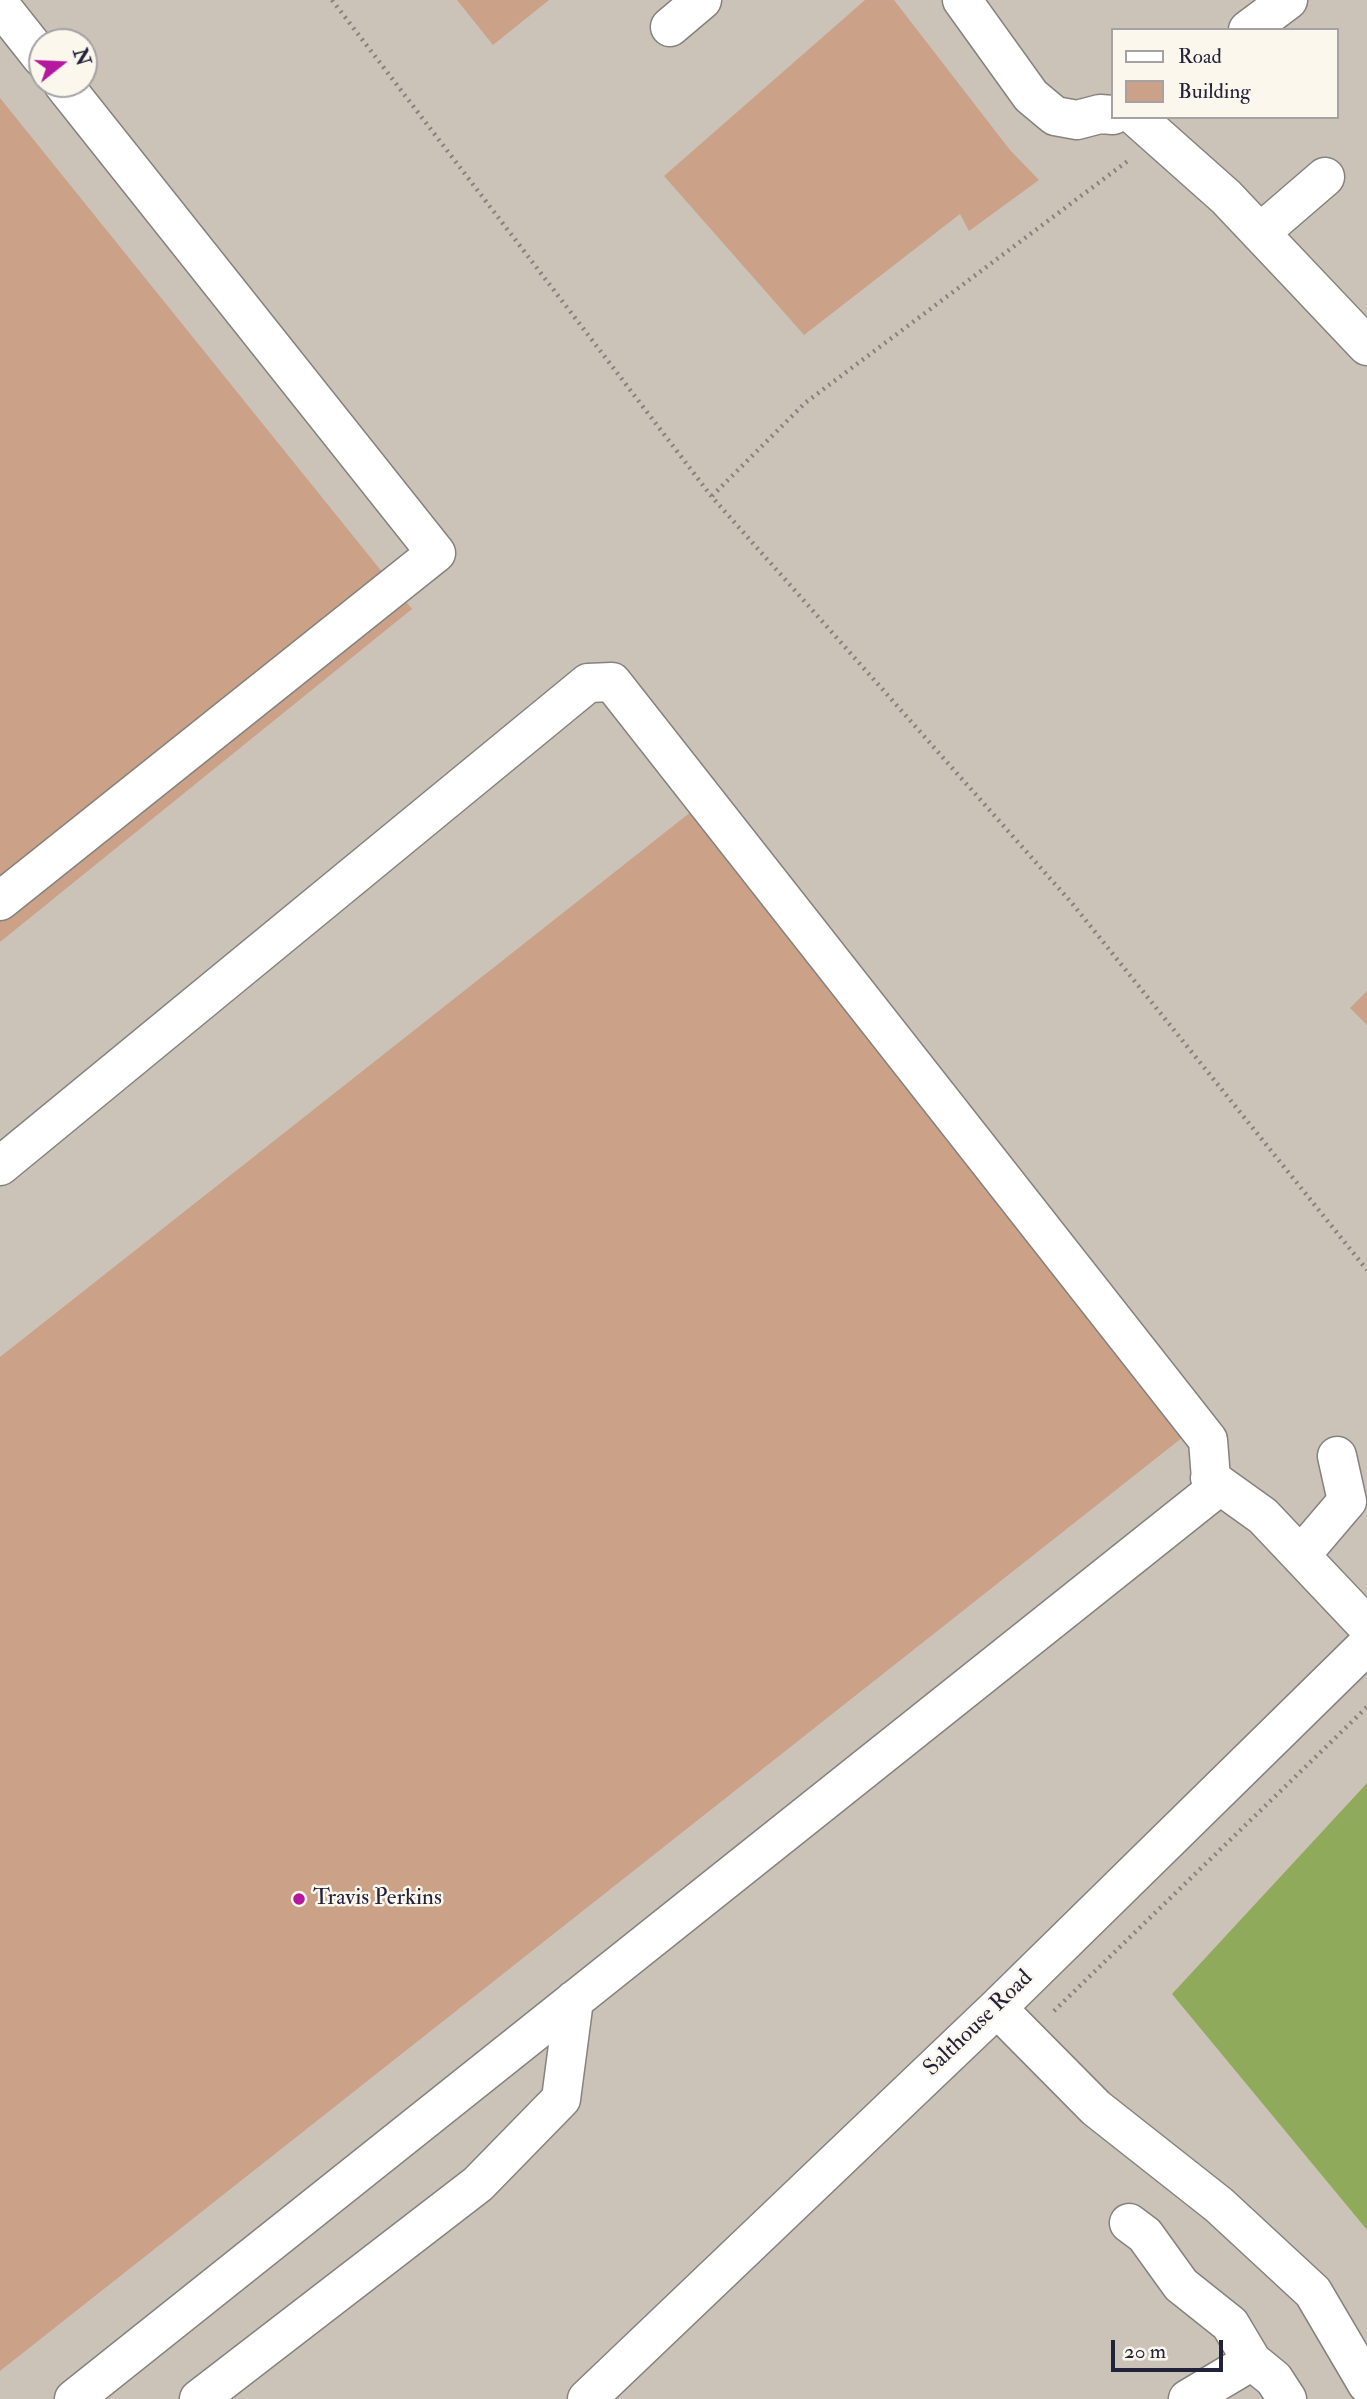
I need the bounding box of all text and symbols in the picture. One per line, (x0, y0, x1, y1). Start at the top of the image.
north arrow (28, 28, 98, 98)
legend (1112, 28, 1339, 119)
text: Road (1178, 43, 1222, 70)
text: N (67, 45, 95, 69)
text: Building (1178, 78, 1251, 105)
place label: Travis Perkins (313, 1885, 442, 1913)
marker: Travis Perkins (291, 1891, 307, 1907)
street label: Salthouse Road (919, 1965, 1039, 2083)
scale bar (1115, 2326, 1227, 2370)
text: 20 m (1124, 2338, 1166, 2365)

